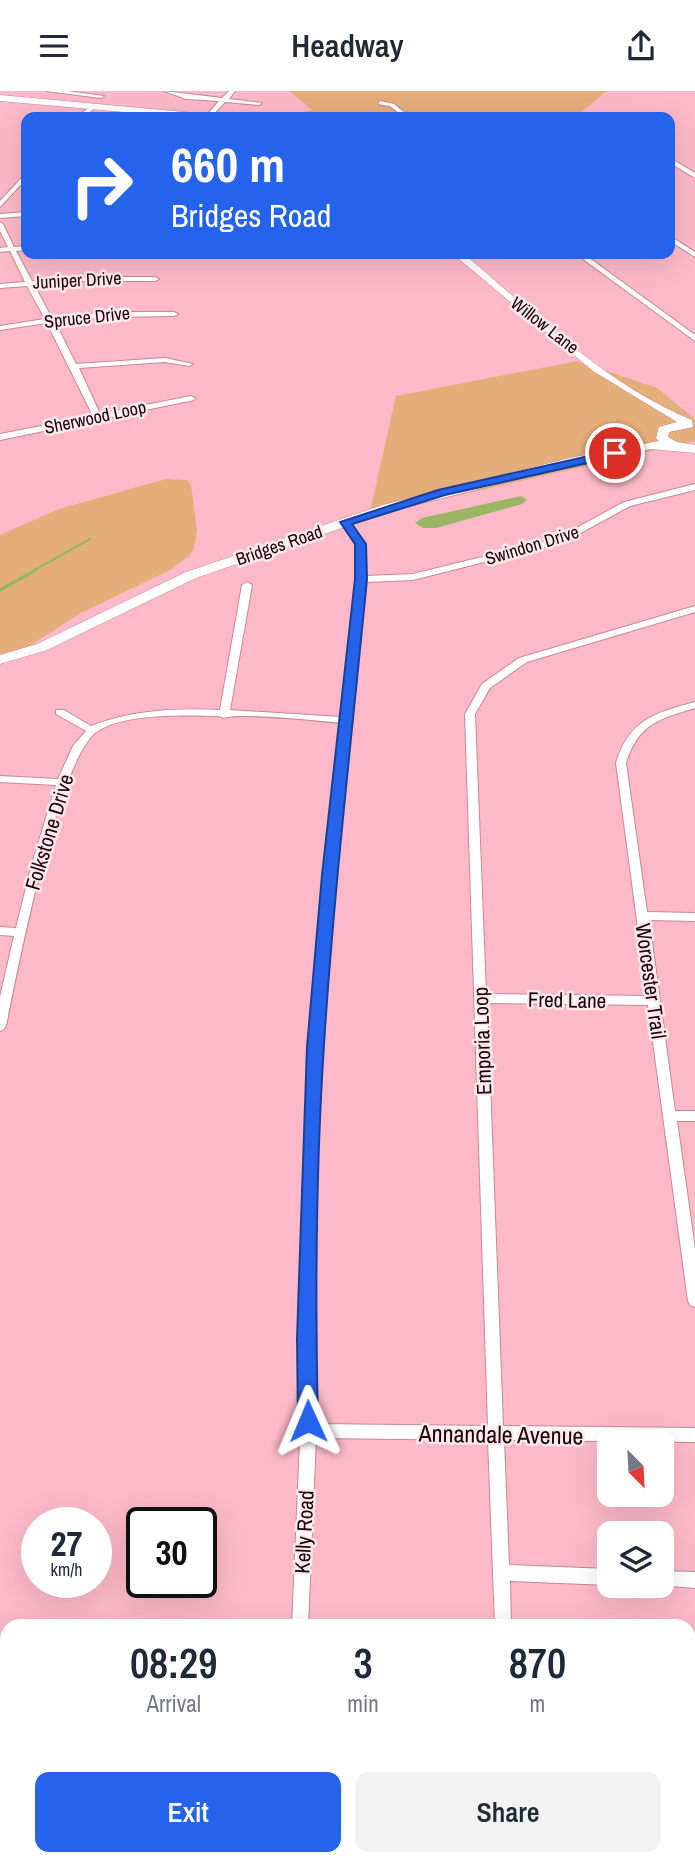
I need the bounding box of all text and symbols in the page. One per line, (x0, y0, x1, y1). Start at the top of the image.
text: Headway (291, 24, 404, 67)
icon: menu (35, 27, 73, 65)
icon: share (622, 27, 660, 65)
text: 660 m (171, 131, 285, 197)
icon: right (56, 140, 147, 231)
text: Bridges Road (171, 194, 331, 237)
street label: Juniper Drive (32, 265, 122, 295)
street label: Willow Lane (506, 290, 584, 360)
street label: Spruce Drive (43, 300, 131, 334)
street label: Sherwood Loop (42, 394, 148, 440)
pin (585, 423, 645, 483)
icon: arrive (596, 434, 634, 472)
street label: Bridges Road (232, 518, 326, 572)
street label: Swindon Drive (482, 519, 582, 571)
street label: Folkstone Drive (18, 771, 80, 893)
street label: Worcester Trail (629, 921, 673, 1041)
street label: Fred Lane (528, 985, 606, 1015)
street label: Emporia Loop (466, 986, 498, 1096)
position arrow (271, 1384, 345, 1458)
street label: Annandale Avenue (417, 1417, 584, 1451)
north arrow (597, 1430, 674, 1507)
map controls (597, 1430, 674, 1598)
street label: Kelly Road (287, 1490, 321, 1574)
speed limit sign: 30 (126, 1507, 217, 1598)
text: 27 (51, 1520, 82, 1567)
button: layers (597, 1521, 674, 1598)
text: km/h (51, 1557, 83, 1582)
text: 08:29 (130, 1635, 217, 1691)
text: 3 (353, 1635, 373, 1691)
text: 870 (509, 1635, 566, 1691)
text: Arrival (146, 1688, 201, 1719)
text: min (347, 1688, 379, 1719)
text: m (530, 1688, 545, 1719)
button: Exit (35, 1772, 341, 1852)
button: Share (355, 1772, 661, 1852)

